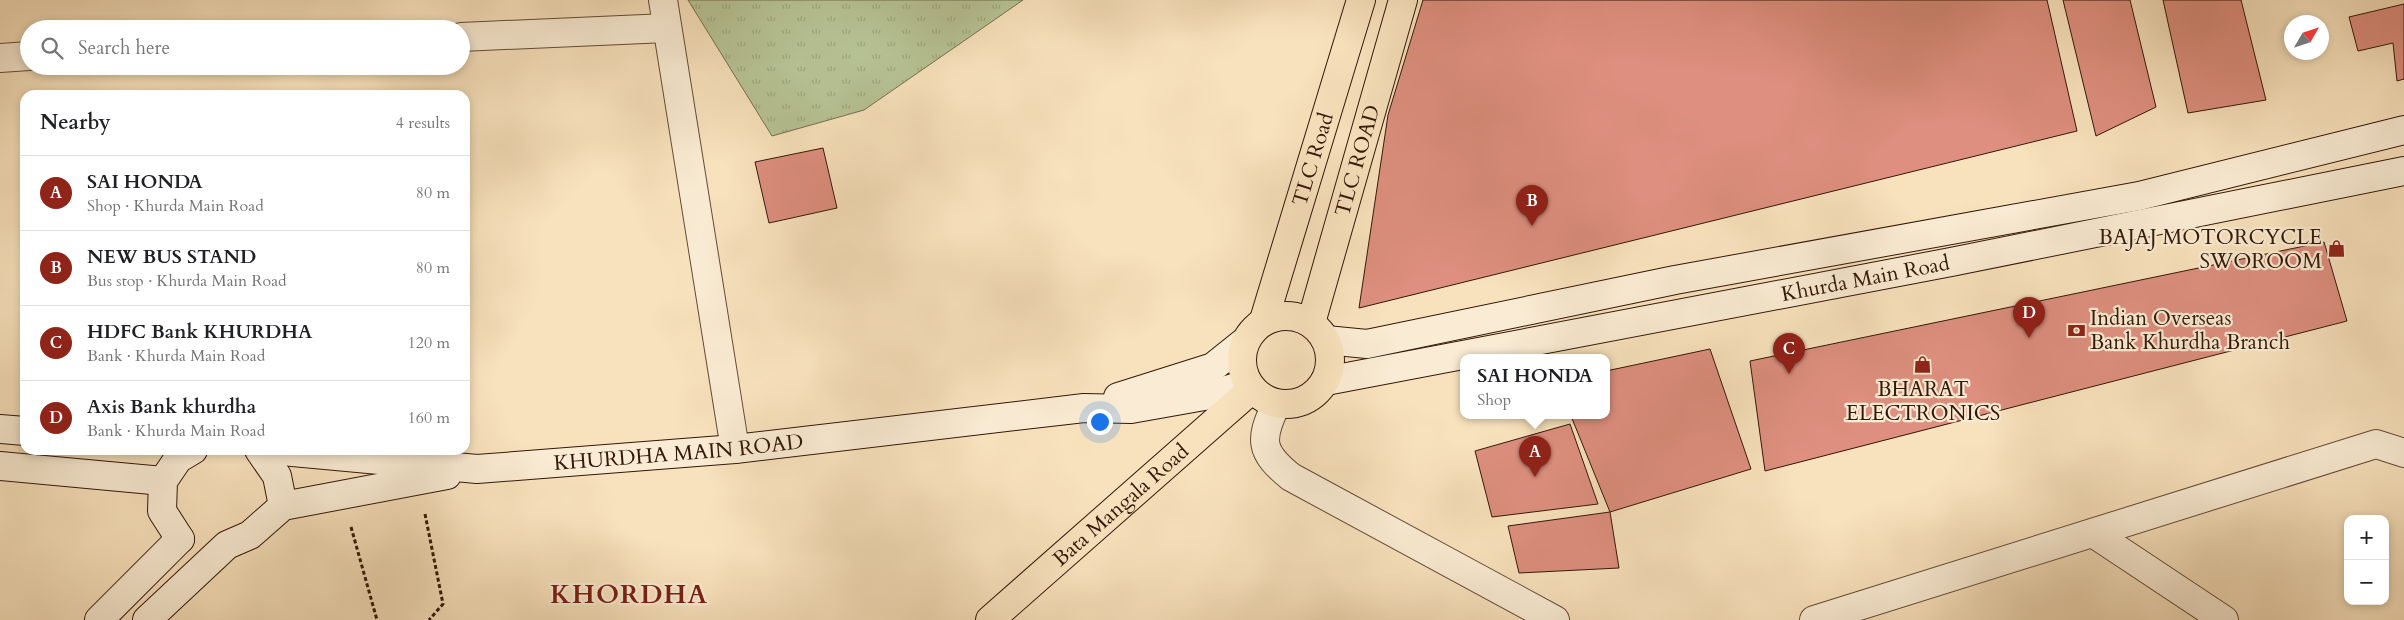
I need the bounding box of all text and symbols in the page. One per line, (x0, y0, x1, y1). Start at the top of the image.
north arrow (2284, 15, 2329, 60)
search box (20, 20, 470, 75)
icon: search (38, 34, 66, 62)
text: Search here (78, 35, 170, 61)
street label: TLC ROAD (1328, 102, 1387, 220)
text: Nearby (40, 108, 111, 137)
street label: TLC Road (1285, 109, 1341, 210)
text: 4 results (396, 112, 450, 134)
text: SAI HONDA (87, 169, 203, 195)
text: A (50, 182, 62, 204)
text: 80 m (416, 182, 450, 204)
pin: B (1516, 185, 1548, 226)
text: Shop · Khurda Main Road (87, 195, 264, 217)
place label: BAJAJ MOTORCYCLE SWOROOM (2099, 223, 2322, 276)
shop icon: BAJAJ MOTORCYCLE SWOROOM (2326, 239, 2346, 259)
text: NEW BUS STAND (87, 244, 256, 270)
street label: Khurda Main Road (1779, 249, 1952, 309)
text: B (50, 257, 62, 279)
text: 80 m (416, 257, 450, 279)
text: Bus stop · Khurda Main Road (87, 270, 287, 292)
pin: D (2013, 297, 2045, 338)
place label: Indian Overseas Bank Khurdha Branch (2090, 304, 2290, 357)
text: HDFC Bank KHURDHA (87, 319, 312, 345)
bank icon: Indian Overseas Bank Khurdha Branch (2066, 320, 2086, 340)
text: C (50, 332, 62, 354)
text: 120 m (408, 332, 450, 354)
pin: C (1773, 333, 1805, 374)
text: Bank · Khurda Main Road (87, 345, 265, 367)
popup (1460, 354, 1610, 419)
shop icon: BHARAT ELECTRONICS (1913, 354, 1933, 374)
text: SAI HONDA (1477, 363, 1593, 389)
place label: BHARAT ELECTRONICS (1846, 375, 2000, 428)
text: Shop (1477, 389, 1511, 411)
text: Axis Bank khurdha (87, 394, 256, 420)
text: D (49, 407, 63, 429)
text: 160 m (408, 407, 450, 429)
your location (1087, 409, 1113, 435)
text: Bank · Khurda Main Road (87, 420, 265, 442)
street label: KHURDHA MAIN ROAD (553, 427, 805, 478)
pin: A (1519, 436, 1551, 477)
street label: Bata Mangala Road (1047, 437, 1195, 573)
map controls (2344, 515, 2389, 605)
button: + (2344, 515, 2389, 560)
button: − (2344, 560, 2389, 605)
district label: KHORDHA (550, 577, 708, 612)

